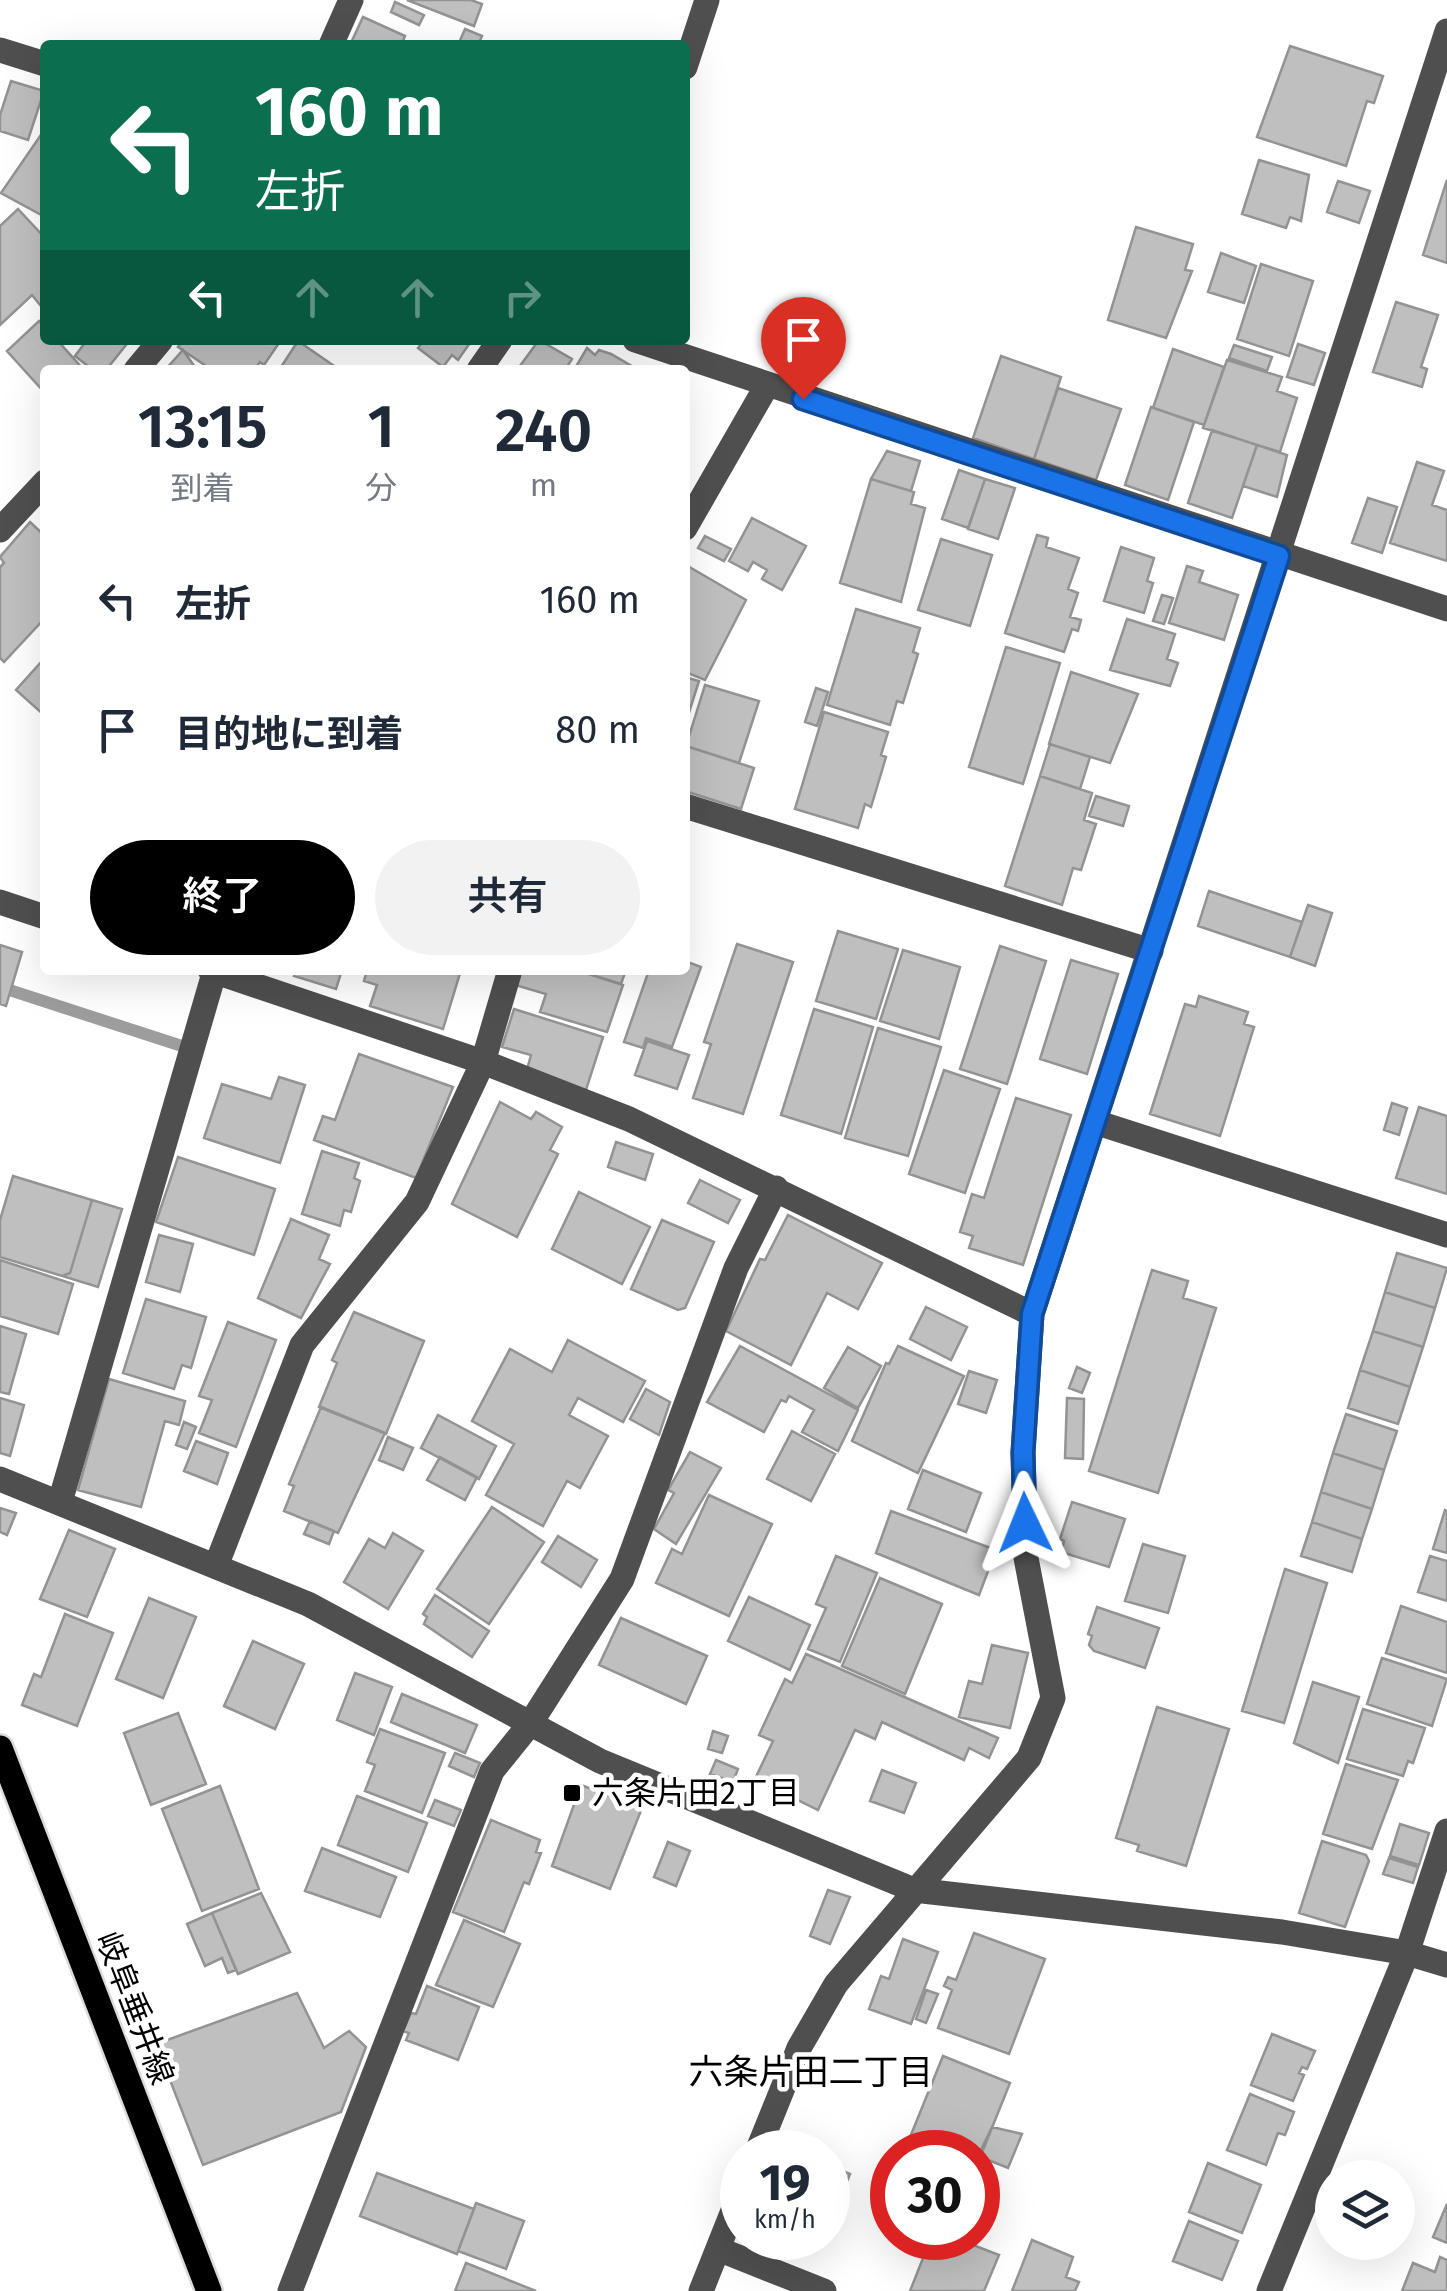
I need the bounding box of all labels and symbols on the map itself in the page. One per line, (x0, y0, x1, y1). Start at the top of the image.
pin (761, 297, 846, 400)
position arrow (973, 1471, 1077, 1575)
place label: 六条片田2丁目 (592, 1774, 800, 1812)
marker: 六条片田2丁目 (561, 1782, 583, 1804)
street label: 岐阜垂井線 (89, 1926, 181, 2090)
district label: 六条片田二丁目 (688, 2051, 934, 2093)
speed limit sign: 30 (870, 2130, 1000, 2260)

